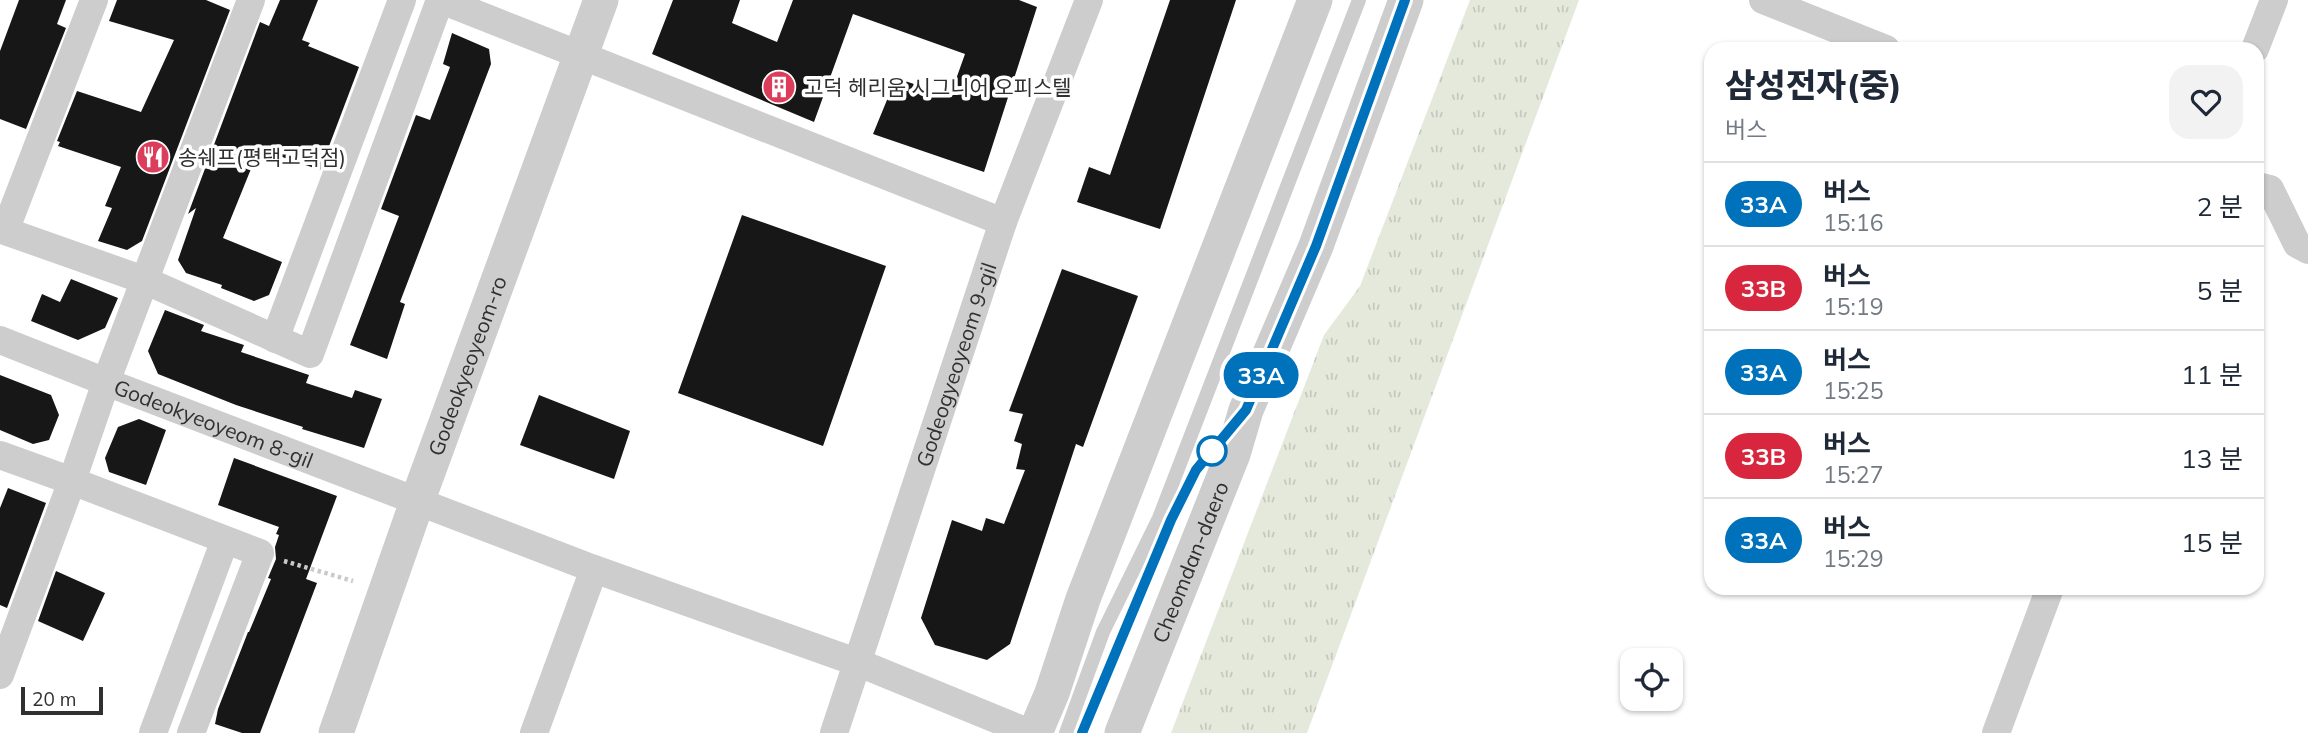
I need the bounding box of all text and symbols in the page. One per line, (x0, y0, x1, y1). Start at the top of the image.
text: 삼성전자(중) (1725, 64, 1902, 105)
button: heart (2169, 65, 2243, 139)
building icon: 고덕 헤리움 시그니어 오피스텔 (760, 68, 798, 106)
place label: 고덕 헤리움 시그니어 오피스텔 (804, 74, 1072, 100)
text: 버스 (1725, 115, 1767, 144)
restaurant icon: 송쉐프(평택고덕점) (134, 138, 172, 176)
place label: 송쉐프(평택고덕점) (178, 144, 346, 170)
text: 버스 (1823, 175, 1871, 208)
text: 33A (1740, 189, 1787, 219)
text: 2 분 (2197, 190, 2243, 223)
text: 15:16 (1823, 208, 1883, 237)
street label: Godeogyeoyeom 9-gil (910, 259, 1002, 470)
text: 버스 (1823, 259, 1871, 292)
street label: Godeokyeoyeom-ro (422, 272, 512, 459)
text: 33B (1741, 273, 1786, 303)
text: 5 분 (2197, 274, 2243, 307)
text: 15:19 (1823, 292, 1883, 321)
text: 버스 (1823, 343, 1871, 376)
line badge: 33A (1221, 352, 1301, 398)
text: 33A (1740, 357, 1787, 387)
text: 11 분 (2181, 358, 2243, 391)
text: 33A (1238, 360, 1284, 390)
street label: Godeokyeoyeom 8-gil (110, 373, 317, 473)
text: 15:25 (1823, 376, 1883, 405)
text: 버스 (1823, 427, 1871, 460)
unlabelled marker (1197, 436, 1227, 466)
text: 33B (1741, 441, 1786, 471)
text: 13 분 (2181, 442, 2243, 475)
text: 15:27 (1823, 460, 1883, 489)
street label: Cheomdan-daero (1146, 478, 1234, 647)
text: 버스 (1823, 511, 1871, 544)
text: 33A (1740, 525, 1787, 555)
text: 15 분 (2181, 526, 2243, 559)
text: 15:29 (1823, 544, 1883, 573)
map controls (1620, 648, 1683, 711)
button: locate (1620, 648, 1683, 711)
scale bar (21, 684, 103, 716)
text: 20 m (32, 687, 76, 711)

